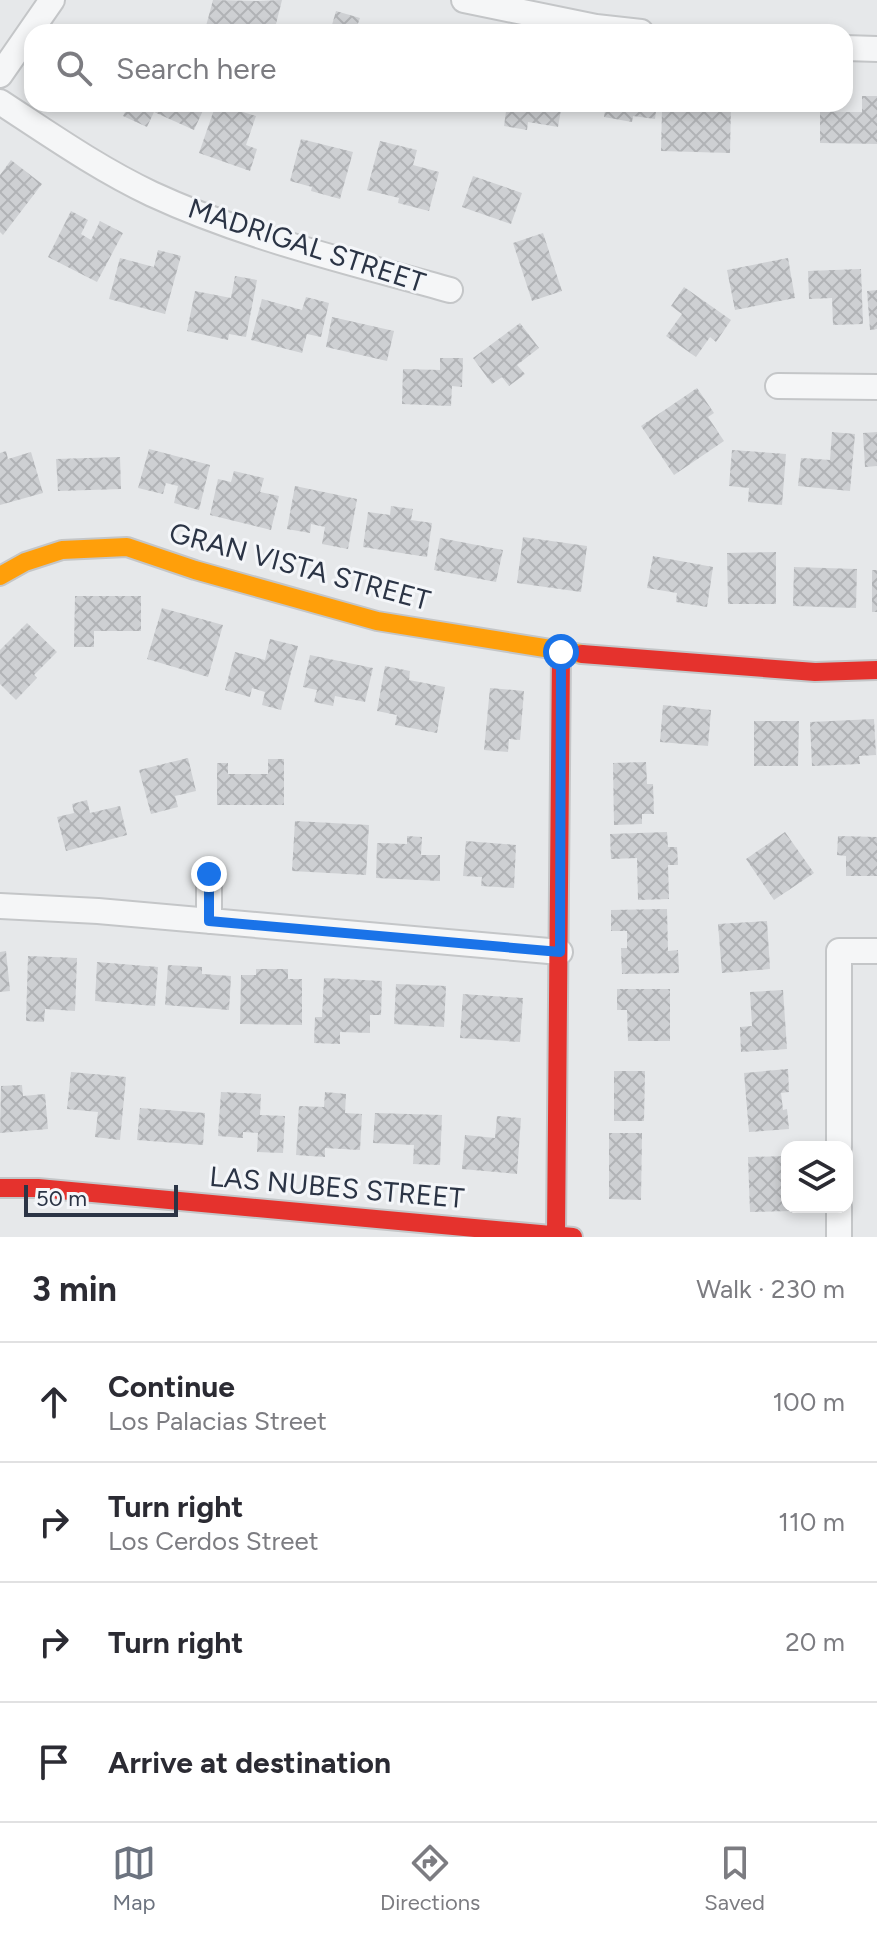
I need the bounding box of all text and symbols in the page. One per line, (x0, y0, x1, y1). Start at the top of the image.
search box (24, 24, 853, 112)
icon: search (52, 46, 96, 90)
text: Search here (116, 50, 276, 87)
street label: MADRIGAL STREET (184, 191, 430, 300)
street label: GRAN VISTA STREET (166, 515, 435, 617)
route start (543, 634, 579, 670)
route end (191, 856, 227, 892)
map controls (781, 1141, 853, 1213)
button: layers (781, 1141, 853, 1213)
street label: LAS NUBES STREET (208, 1159, 466, 1215)
scale bar (24, 1181, 178, 1217)
text: 50 m (36, 1185, 87, 1212)
text: 3 min (32, 1269, 117, 1310)
text: Walk · 230 m (696, 1273, 845, 1305)
text: Continue (108, 1368, 235, 1405)
icon: ahead (32, 1380, 76, 1424)
text: 100 m (772, 1386, 845, 1418)
text: Los Palacias Street (108, 1405, 327, 1437)
text: Turn right (108, 1488, 243, 1525)
icon: right (32, 1500, 76, 1544)
text: 110 m (778, 1506, 845, 1538)
text: Los Cerdos Street (108, 1525, 319, 1557)
icon: right (32, 1620, 76, 1664)
text: Turn right (108, 1624, 243, 1661)
text: 20 m (785, 1626, 845, 1658)
icon: arrive (32, 1740, 76, 1784)
text: Arrive at destination (108, 1744, 391, 1781)
tab: Map (112, 1841, 156, 1916)
tab: Directions (380, 1841, 480, 1916)
tab: Saved (704, 1841, 765, 1916)

